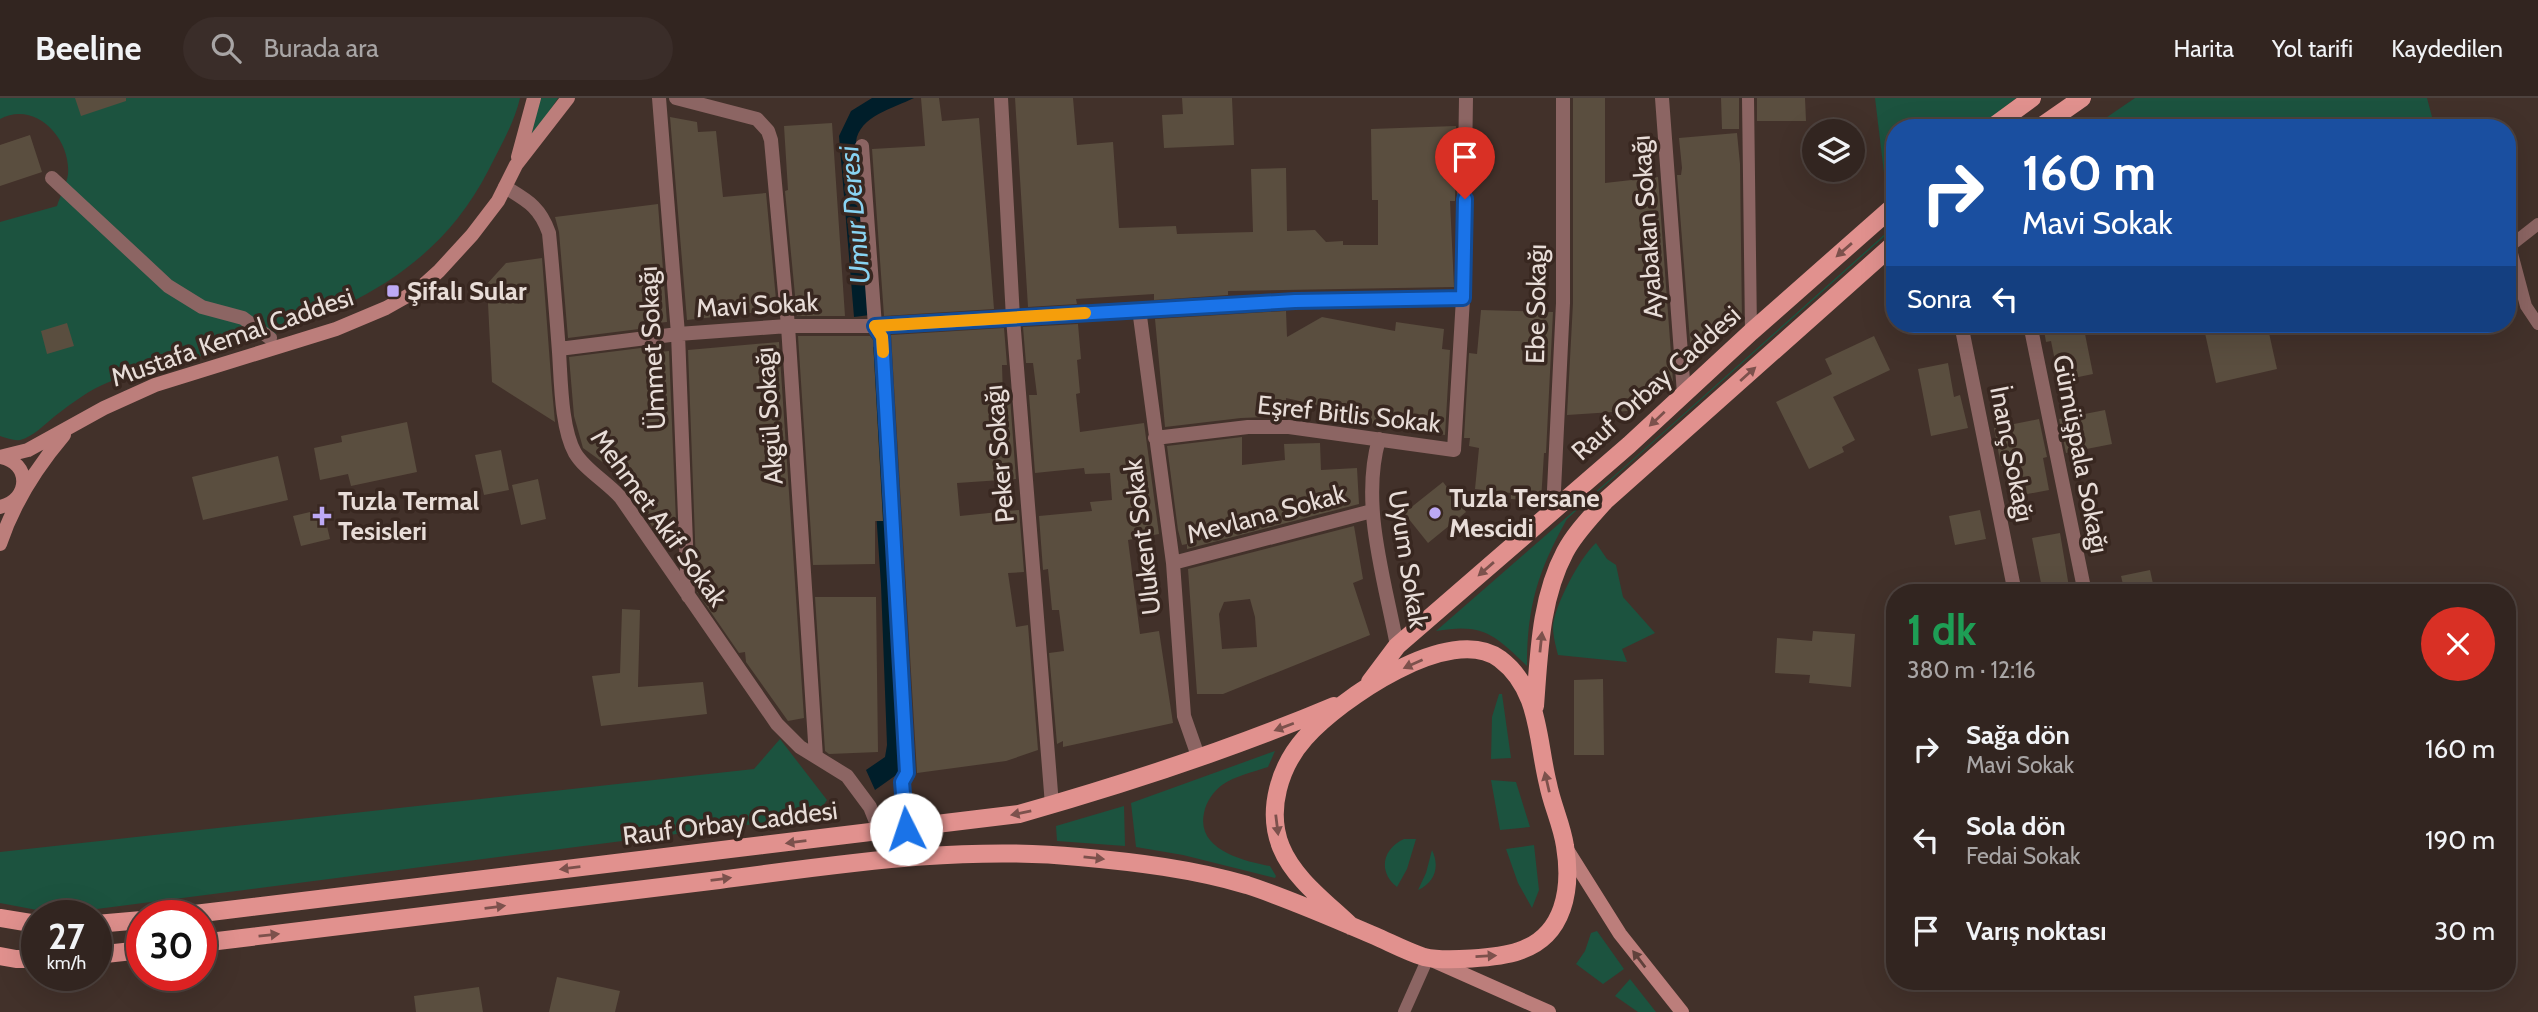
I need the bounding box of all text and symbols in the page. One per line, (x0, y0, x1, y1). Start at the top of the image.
search box (183, 17, 673, 80)
text: Beeline (35, 28, 141, 68)
icon: search (207, 29, 245, 67)
text: Burada ara (263, 32, 379, 64)
text: Harita (2174, 34, 2234, 63)
text: Yol tarifi (2272, 34, 2353, 63)
text: Kaydedilen (2391, 34, 2503, 63)
map controls (1802, 119, 1865, 182)
button: layers (1802, 119, 1865, 182)
pin (1435, 127, 1495, 199)
street label: Ayabakan Sokağı (1625, 134, 1669, 320)
icon: arrive (1446, 138, 1484, 176)
water label: Umur Deresi (831, 143, 877, 286)
text: 160 m (2022, 143, 2156, 202)
icon: right (1907, 147, 1998, 238)
text: Mavi Sokak (2022, 203, 2172, 242)
one-way arrow (1835, 242, 1853, 258)
street label: Ebe Sokağı (1519, 244, 1553, 364)
street label: Ümmet Sokağı (632, 265, 672, 431)
place label: Şifalı Sular (407, 275, 527, 307)
street label: Mustafa Kemal Caddesi (106, 280, 358, 394)
icon: left (1986, 280, 2024, 318)
marker: Şifalı Sular (385, 283, 401, 299)
text: Sonra (1907, 283, 1972, 315)
street label: Mavi Sokak (695, 286, 819, 324)
street label: Rauf Orbay Caddesi (1565, 299, 1747, 467)
street label: Akgül Sokağı (748, 346, 790, 486)
street label: Gümüşpala Sokağı (2046, 352, 2116, 556)
one-way arrow (1740, 367, 1757, 382)
street label: İnanç Sokağı (1983, 383, 2041, 525)
street label: Peker Sokağı (977, 384, 1021, 524)
street label: Eşref Bitlis Sokak (1256, 388, 1443, 440)
one-way arrow (1648, 411, 1666, 427)
street label: Mehmet Akif Sokak (584, 423, 734, 613)
street label: Ulukent Sokak (1117, 457, 1167, 617)
street label: Mevlana Sokak (1183, 477, 1349, 551)
place label: Tuzla Tersane Mescidi (1449, 482, 1600, 544)
place label: Tuzla Termal Tesisleri (338, 485, 480, 547)
street label: Uyum Sokak (1381, 488, 1435, 631)
marker: Tuzla Tersane Mescidi (1427, 505, 1443, 521)
marker: Tuzla Termal Tesisleri (312, 506, 332, 526)
one-way arrow (1477, 561, 1495, 577)
text: 1 dk (1907, 604, 1976, 656)
button: close (2421, 607, 2495, 681)
one-way arrow (1536, 630, 1547, 652)
text: 380 m · 12:16 (1907, 656, 2036, 684)
one-way arrow (1403, 659, 1424, 670)
text: Sağa dön (1966, 719, 2070, 751)
one-way arrow (1273, 721, 1294, 732)
icon: right (1907, 730, 1945, 768)
text: 160 m (2425, 733, 2495, 765)
text: Mavi Sokak (1966, 751, 2074, 779)
one-way arrow (1542, 771, 1553, 793)
position arrow (869, 792, 943, 866)
street label: Rauf Orbay Caddesi (621, 794, 839, 852)
one-way arrow (1010, 808, 1032, 819)
text: Sola dön (1966, 810, 2066, 842)
one-way arrow (1271, 815, 1282, 837)
icon: left (1907, 821, 1945, 859)
text: 190 m (2425, 824, 2495, 856)
one-way arrow (784, 836, 806, 847)
text: Fedai Sokak (1966, 842, 2080, 870)
one-way arrow (1083, 853, 1105, 864)
one-way arrow (558, 863, 580, 874)
one-way arrow (710, 874, 732, 885)
speed limit sign: 30 (126, 900, 217, 991)
one-way arrow (484, 902, 506, 913)
icon: arrive (1907, 912, 1945, 950)
text: 27 (48, 915, 85, 958)
text: Varış noktası (1966, 915, 2107, 947)
text: 30 m (2434, 915, 2495, 947)
one-way arrow (258, 930, 280, 941)
one-way arrow (1633, 950, 1647, 968)
one-way arrow (1475, 951, 1497, 962)
text: km/h (47, 952, 86, 974)

